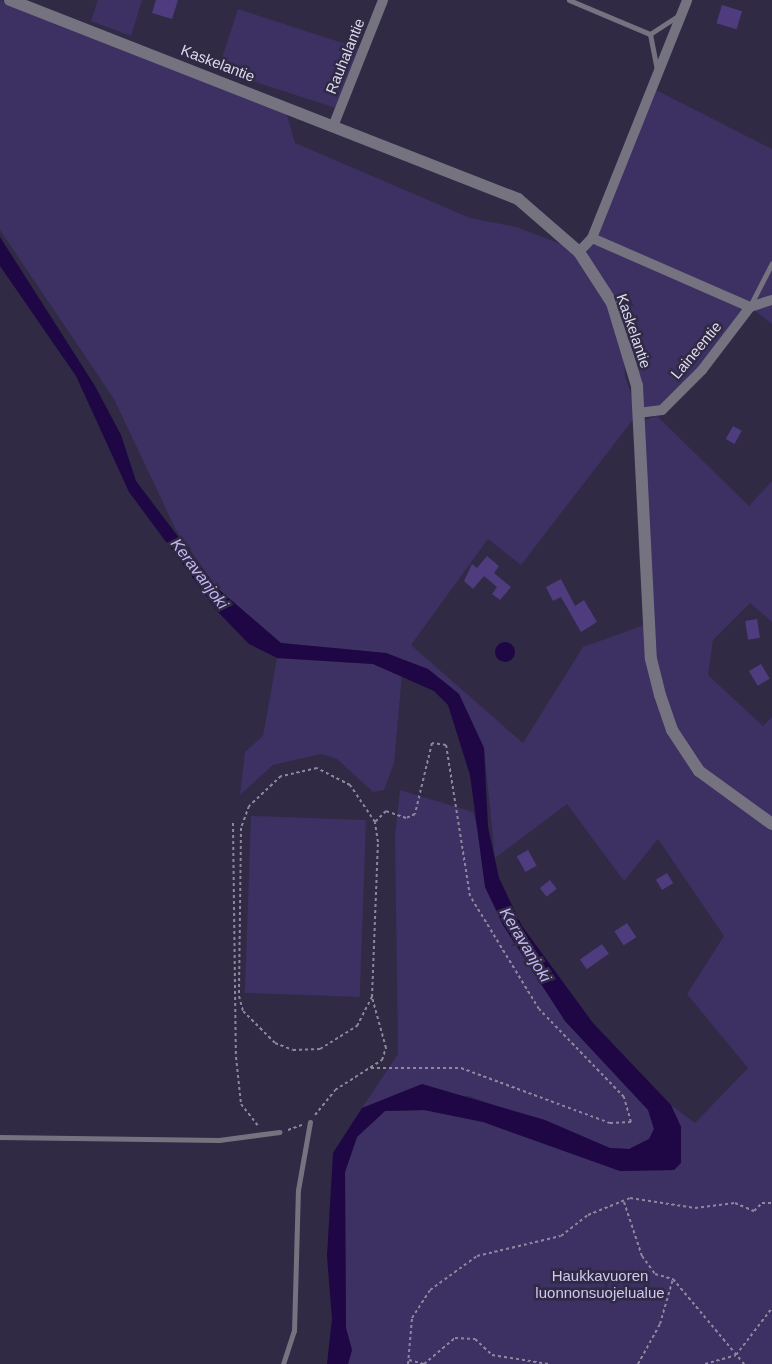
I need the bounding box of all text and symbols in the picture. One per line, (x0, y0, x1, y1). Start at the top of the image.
street label: Rauhalantie (322, 16, 368, 96)
street label: Kaskelantie (179, 41, 257, 85)
street label: Kaskelantie (613, 291, 655, 371)
street label: Laineentie (667, 318, 725, 382)
water label: Keravanjoki (166, 535, 232, 613)
water label: Keravanjoki (495, 904, 555, 986)
park label: Haukkavuoren luonnonsuojelualue (535, 1266, 665, 1301)

